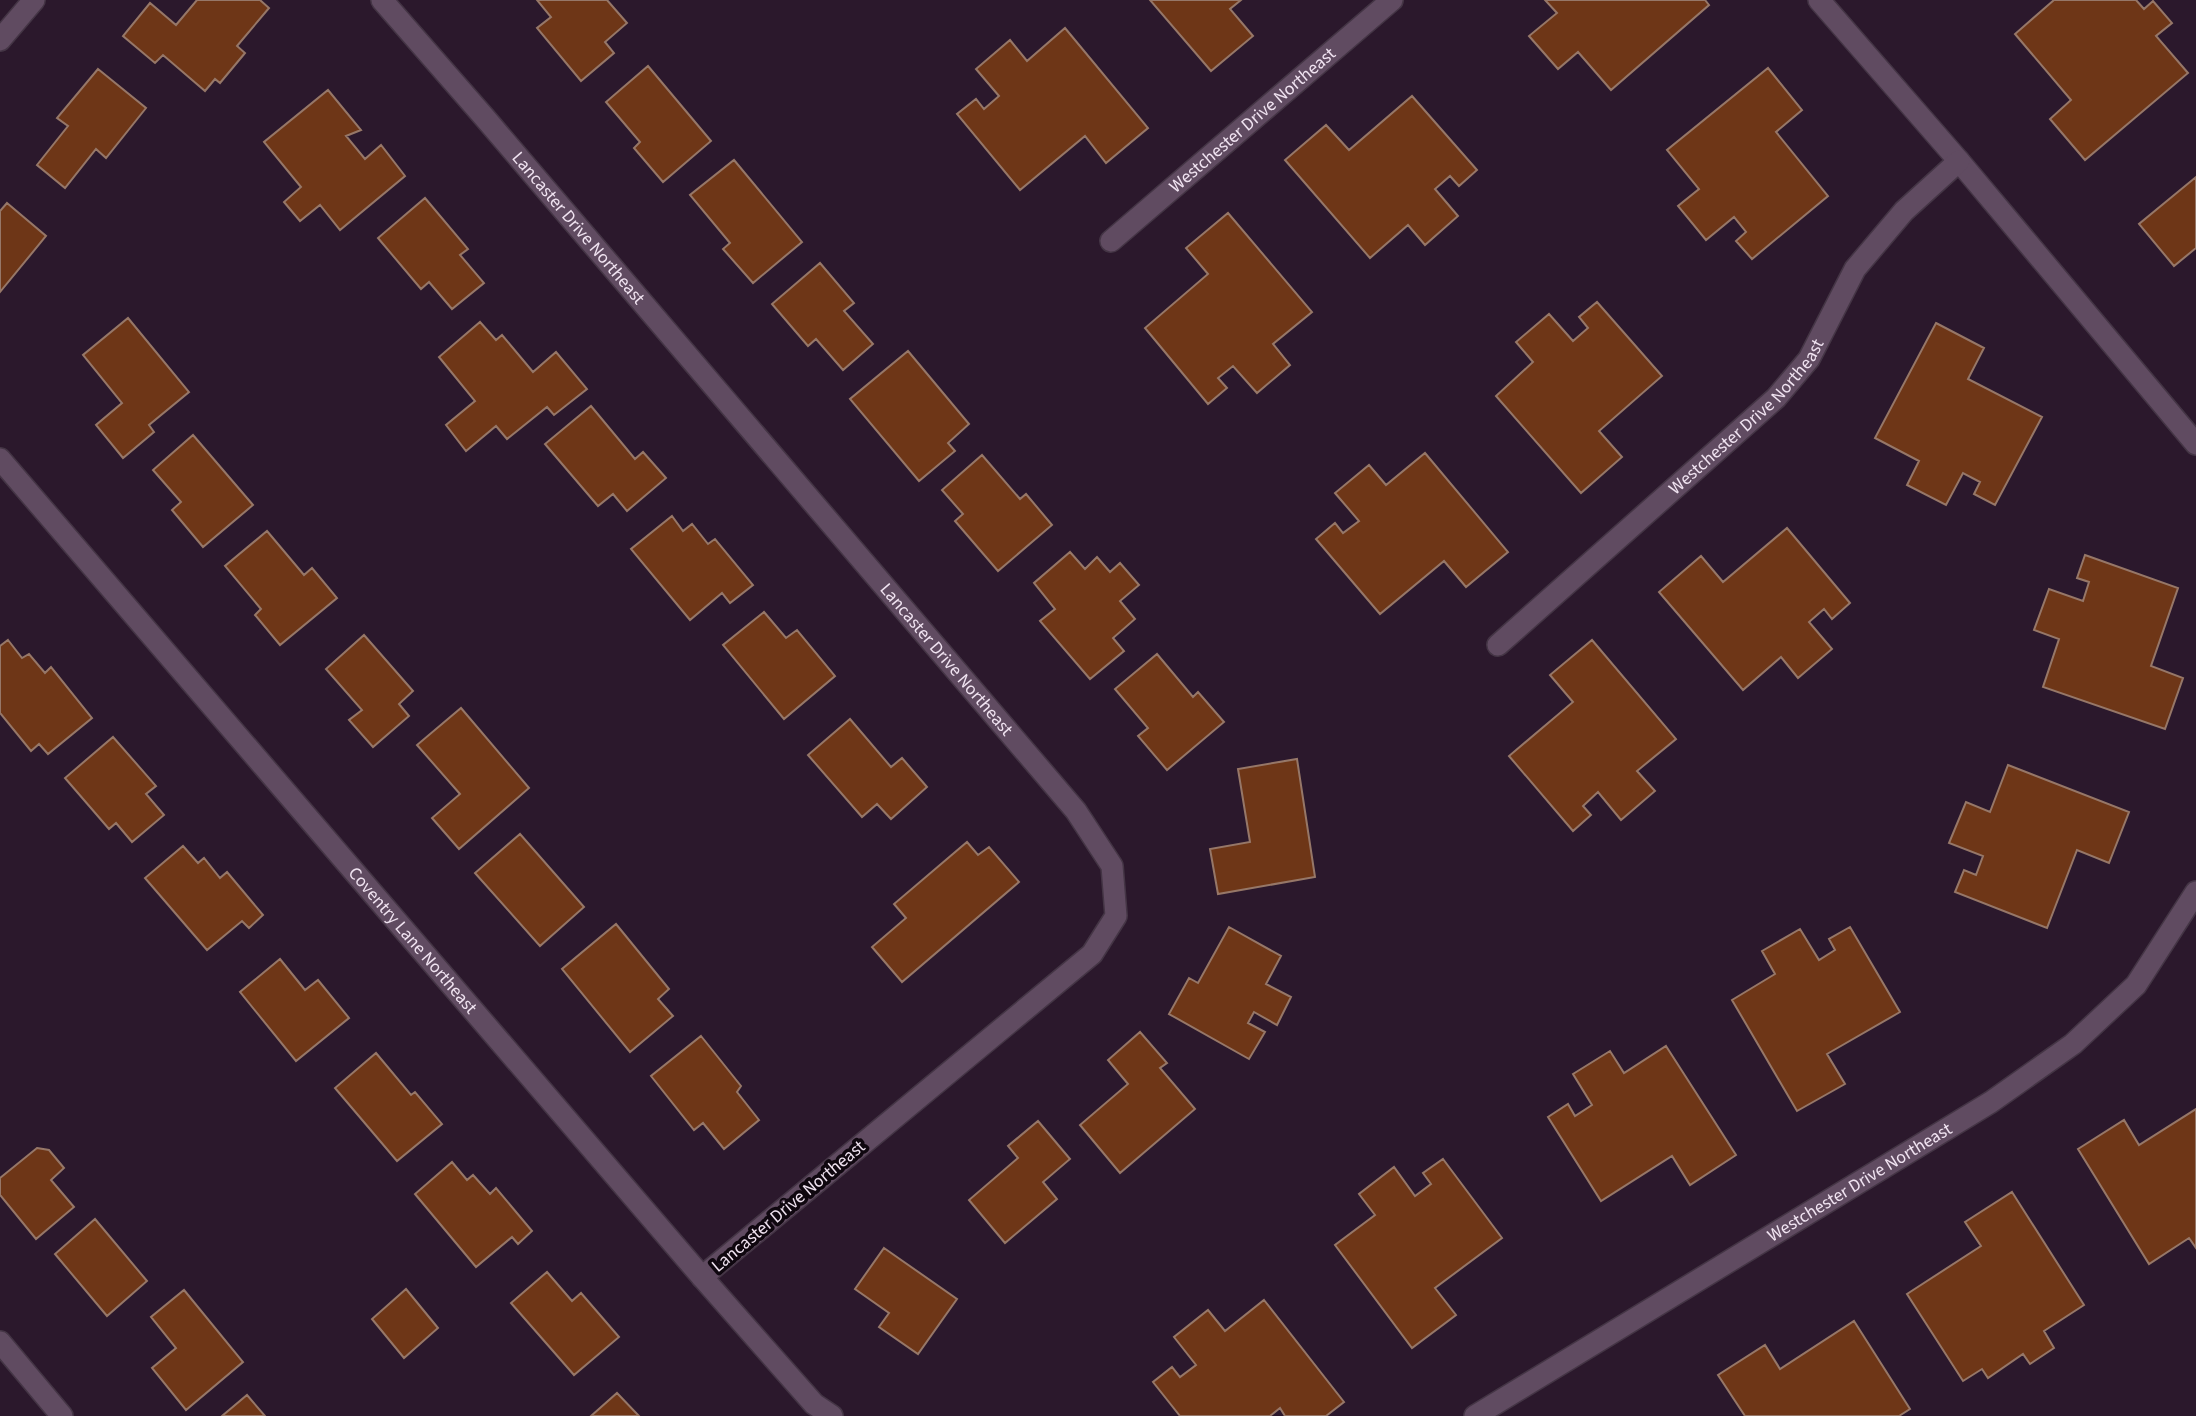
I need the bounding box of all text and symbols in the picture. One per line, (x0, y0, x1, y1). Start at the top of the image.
street label: Westchester Drive Northeast (1164, 42, 1341, 199)
street label: Lancaster Drive Northeast (506, 146, 651, 310)
street label: Westchester Drive Northeast (1663, 335, 1830, 501)
street label: Lancaster Drive Northeast (874, 578, 1019, 741)
street label: Coventry Lane Northeast (342, 861, 483, 1019)
street label: Westchester Drive Northeast (1763, 1117, 1957, 1248)
street label: Lancaster Drive Northeast (706, 1135, 871, 1278)

